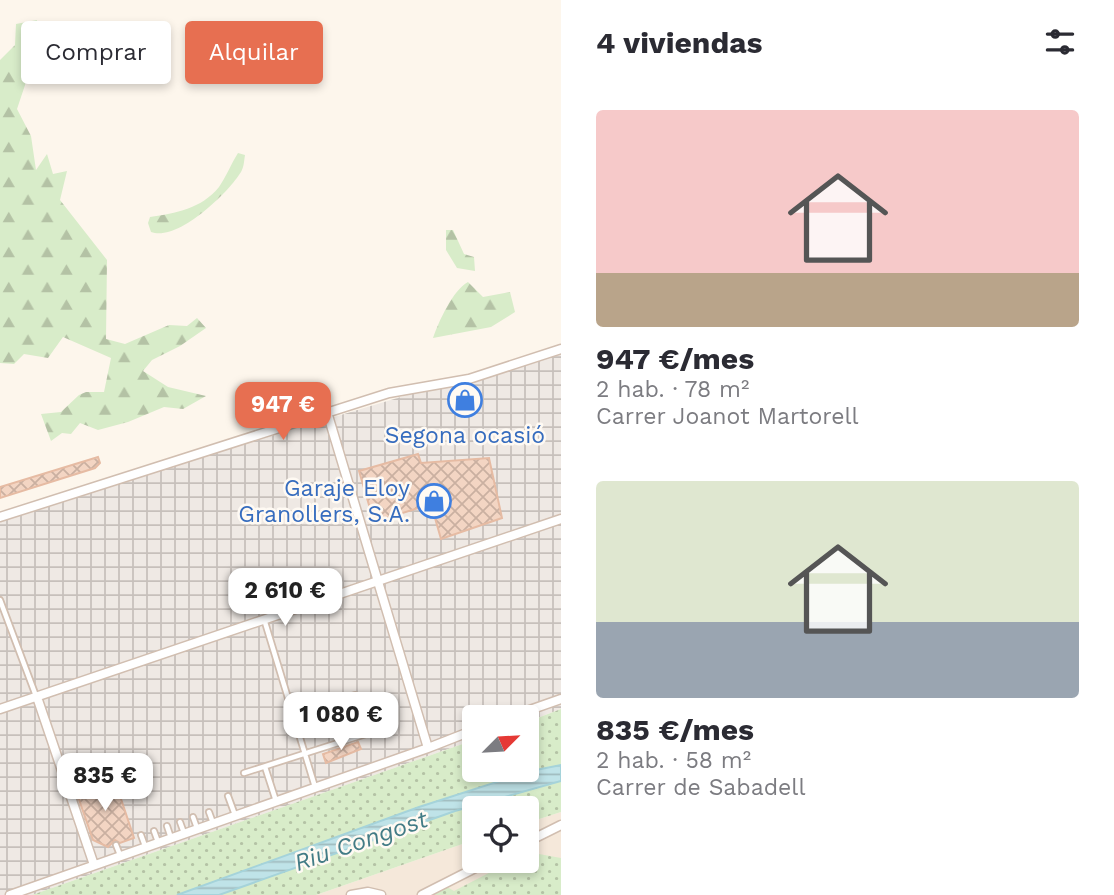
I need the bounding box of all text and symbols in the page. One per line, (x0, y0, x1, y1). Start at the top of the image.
chip: Comprar (21, 21, 171, 84)
chip: Alquilar (185, 21, 323, 84)
icon: filters (1041, 23, 1079, 61)
text: 4 viviendas (596, 25, 763, 60)
icon: home (775, 155, 901, 281)
text: 947 €/mes (596, 341, 754, 376)
text: 2 hab. · 78 m² (596, 376, 749, 403)
shop icon: Segona ocasió (446, 381, 484, 419)
pin: 947 € (234, 382, 332, 442)
text: 947 € (251, 391, 315, 418)
text: Carrer Joanot Martorell (596, 403, 859, 430)
place label: Segona ocasió (385, 422, 545, 449)
place label: Garaje Eloy Granollers, S.A. (238, 475, 410, 528)
shop icon: Garaje Eloy Granollers, S.A. (415, 482, 453, 520)
icon: home (775, 526, 901, 652)
pin: 2 610 € (220, 568, 350, 628)
text: 2 610 € (244, 577, 326, 604)
pin: 1 080 € (276, 692, 406, 752)
text: 1 080 € (299, 701, 383, 728)
north arrow (462, 705, 539, 782)
map controls (462, 705, 539, 873)
text: 835 €/mes (596, 712, 754, 747)
text: 2 hab. · 58 m² (596, 747, 751, 774)
pin: 835 € (56, 754, 154, 813)
text: 835 € (73, 762, 137, 789)
text: Carrer de Sabadell (596, 774, 805, 801)
button: locate (462, 796, 539, 873)
water label: Riu Congost (291, 805, 433, 877)

